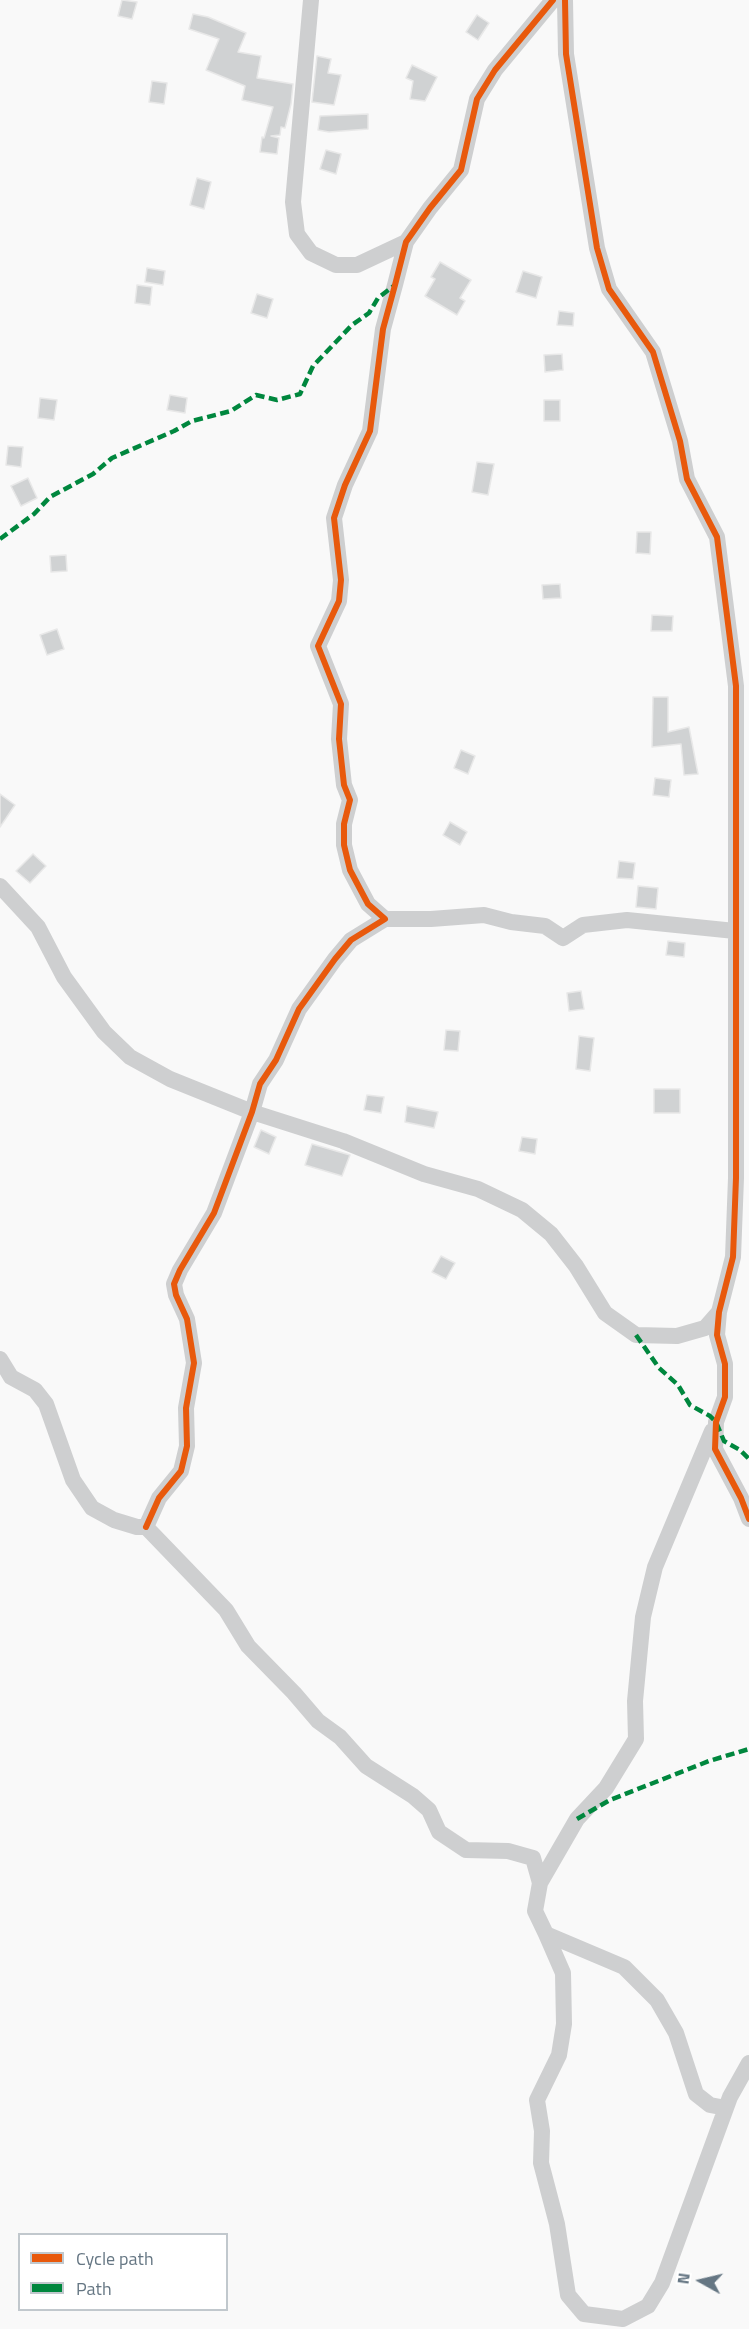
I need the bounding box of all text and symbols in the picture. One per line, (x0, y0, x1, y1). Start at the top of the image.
legend (18, 2233, 228, 2311)
text: Cycle path (76, 2245, 154, 2272)
north arrow (671, 2251, 731, 2311)
text: N (671, 2271, 696, 2286)
text: Path (76, 2275, 112, 2302)

